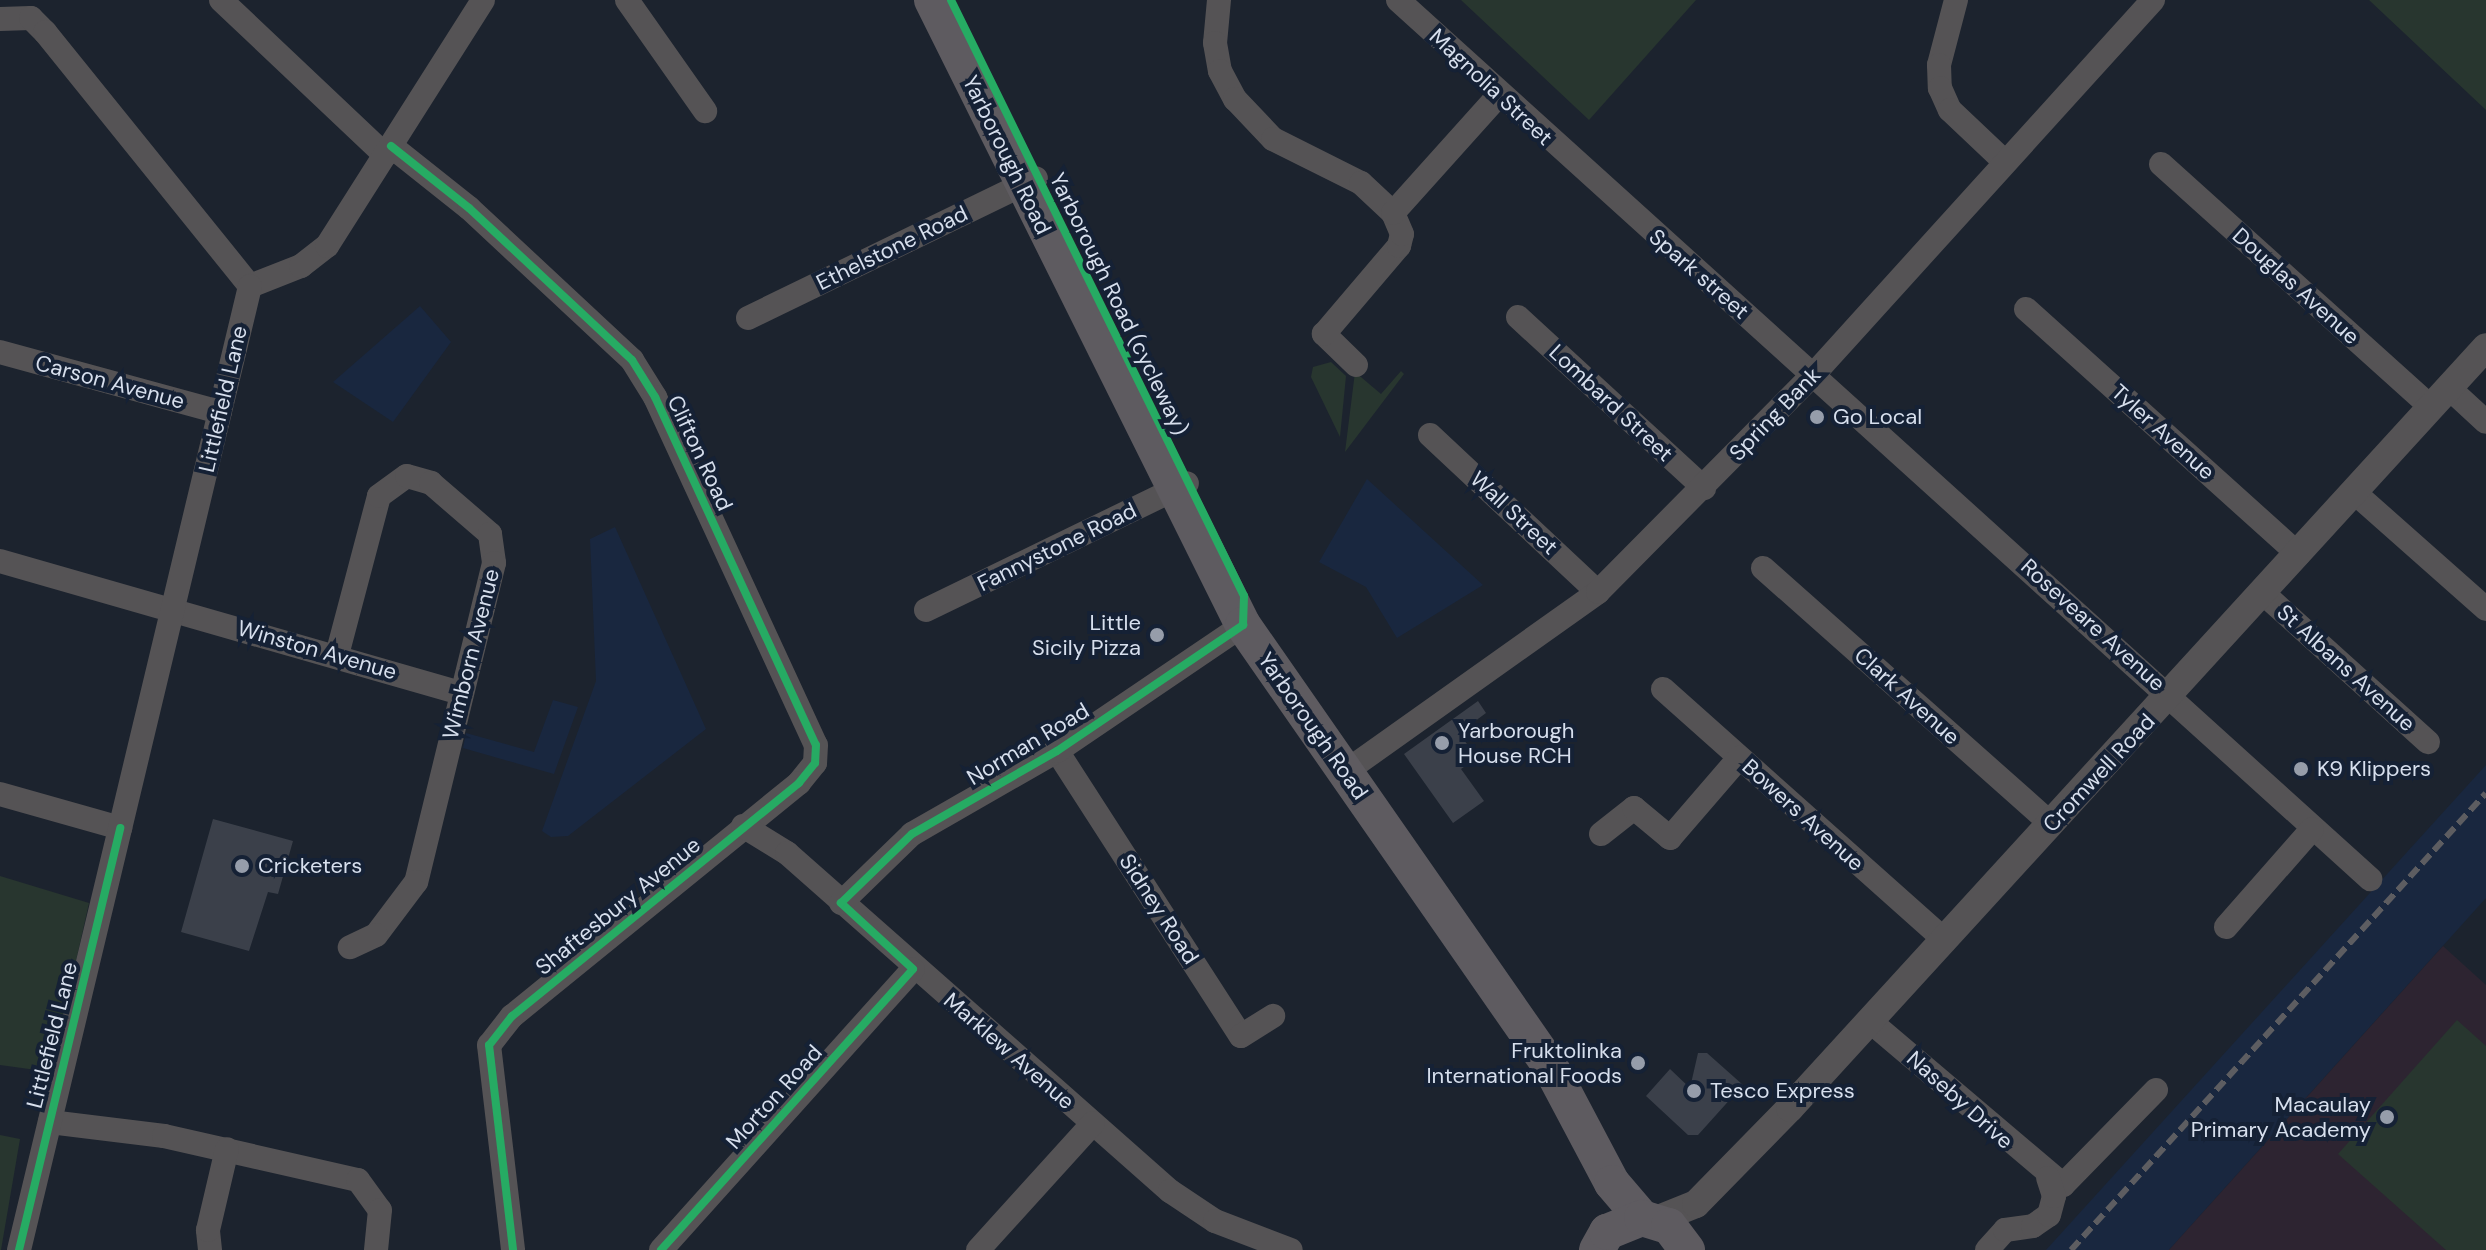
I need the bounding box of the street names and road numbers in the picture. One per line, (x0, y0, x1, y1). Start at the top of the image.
street label: Magnolia Street (1424, 23, 1558, 151)
street label: Yarborough Road (957, 71, 1057, 239)
street label: Yarborough Road (cycleway) (1044, 169, 1194, 439)
street label: Ethelstone Road (812, 200, 972, 296)
street label: Douglas Avenue (2227, 222, 2365, 350)
street label: Spark street (1644, 223, 1754, 325)
street label: Littlefield Lane (193, 323, 253, 475)
street label: Lombard Street (1544, 339, 1678, 467)
street label: Carson Avenue (33, 349, 187, 415)
street label: Spring Bank (1724, 362, 1826, 466)
street label: Tyler Avenue (2106, 379, 2220, 485)
street label: Clifton Road (662, 391, 738, 515)
street label: Wall Street (1465, 466, 1563, 560)
street label: Fannystone Road (973, 497, 1141, 597)
street label: Roseveare Avenue (2015, 553, 2171, 697)
street label: Wimborn Avenue (437, 566, 505, 742)
street label: St Albans Avenue (2271, 599, 2421, 737)
street label: Winston Avenue (234, 615, 400, 685)
street label: Clark Avenue (1849, 642, 1965, 750)
street label: Yarborough Road (1252, 647, 1374, 805)
street label: Norman Road (962, 697, 1094, 791)
street label: Cromwell Road (2038, 708, 2160, 838)
street label: Bowers Avenue (1737, 753, 1869, 877)
street label: Shaftesbury Avenue (530, 832, 706, 980)
street label: Sidney Road (1114, 849, 1204, 969)
street label: Littlefield Lane (21, 959, 83, 1111)
street label: Marklew Avenue (938, 987, 1080, 1115)
street label: Morton Road (720, 1040, 828, 1154)
street label: Naseby Drive (1901, 1045, 2019, 1155)

